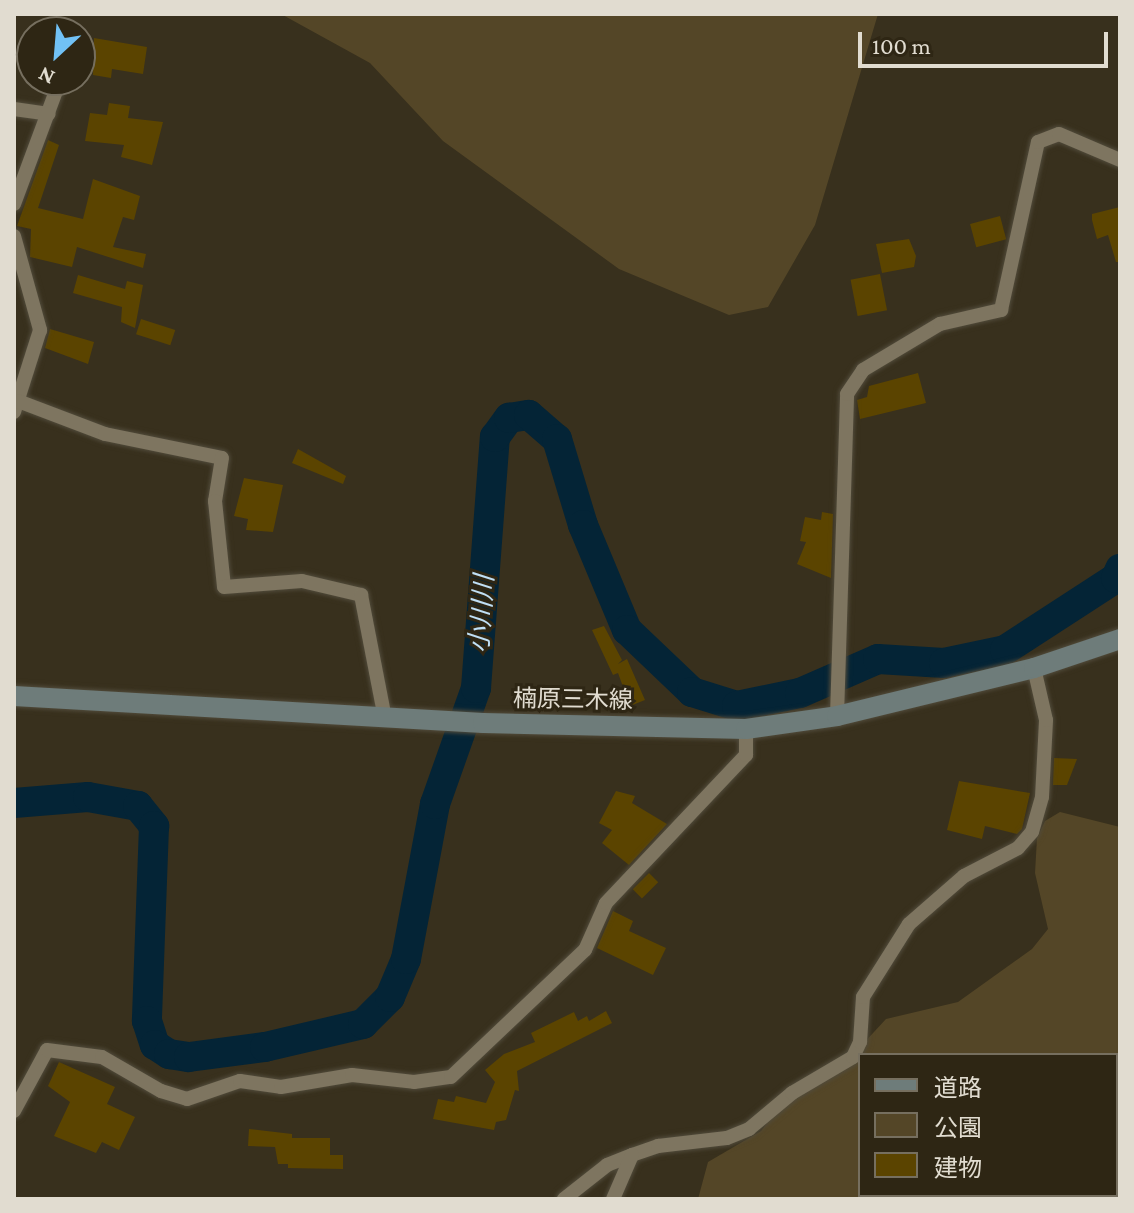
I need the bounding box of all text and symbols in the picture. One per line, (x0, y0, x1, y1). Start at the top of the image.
north arrow (16, 16, 96, 96)
scale bar (862, 16, 1112, 66)
text: 100 m (872, 32, 931, 59)
text: N (34, 62, 58, 91)
water label: 小川川 (464, 574, 500, 654)
street label: 楠原三木線 (513, 684, 633, 714)
legend (858, 1053, 1118, 1197)
text: 道路 (934, 1074, 982, 1101)
text: 公園 (934, 1114, 982, 1141)
text: 建物 (934, 1154, 982, 1181)

